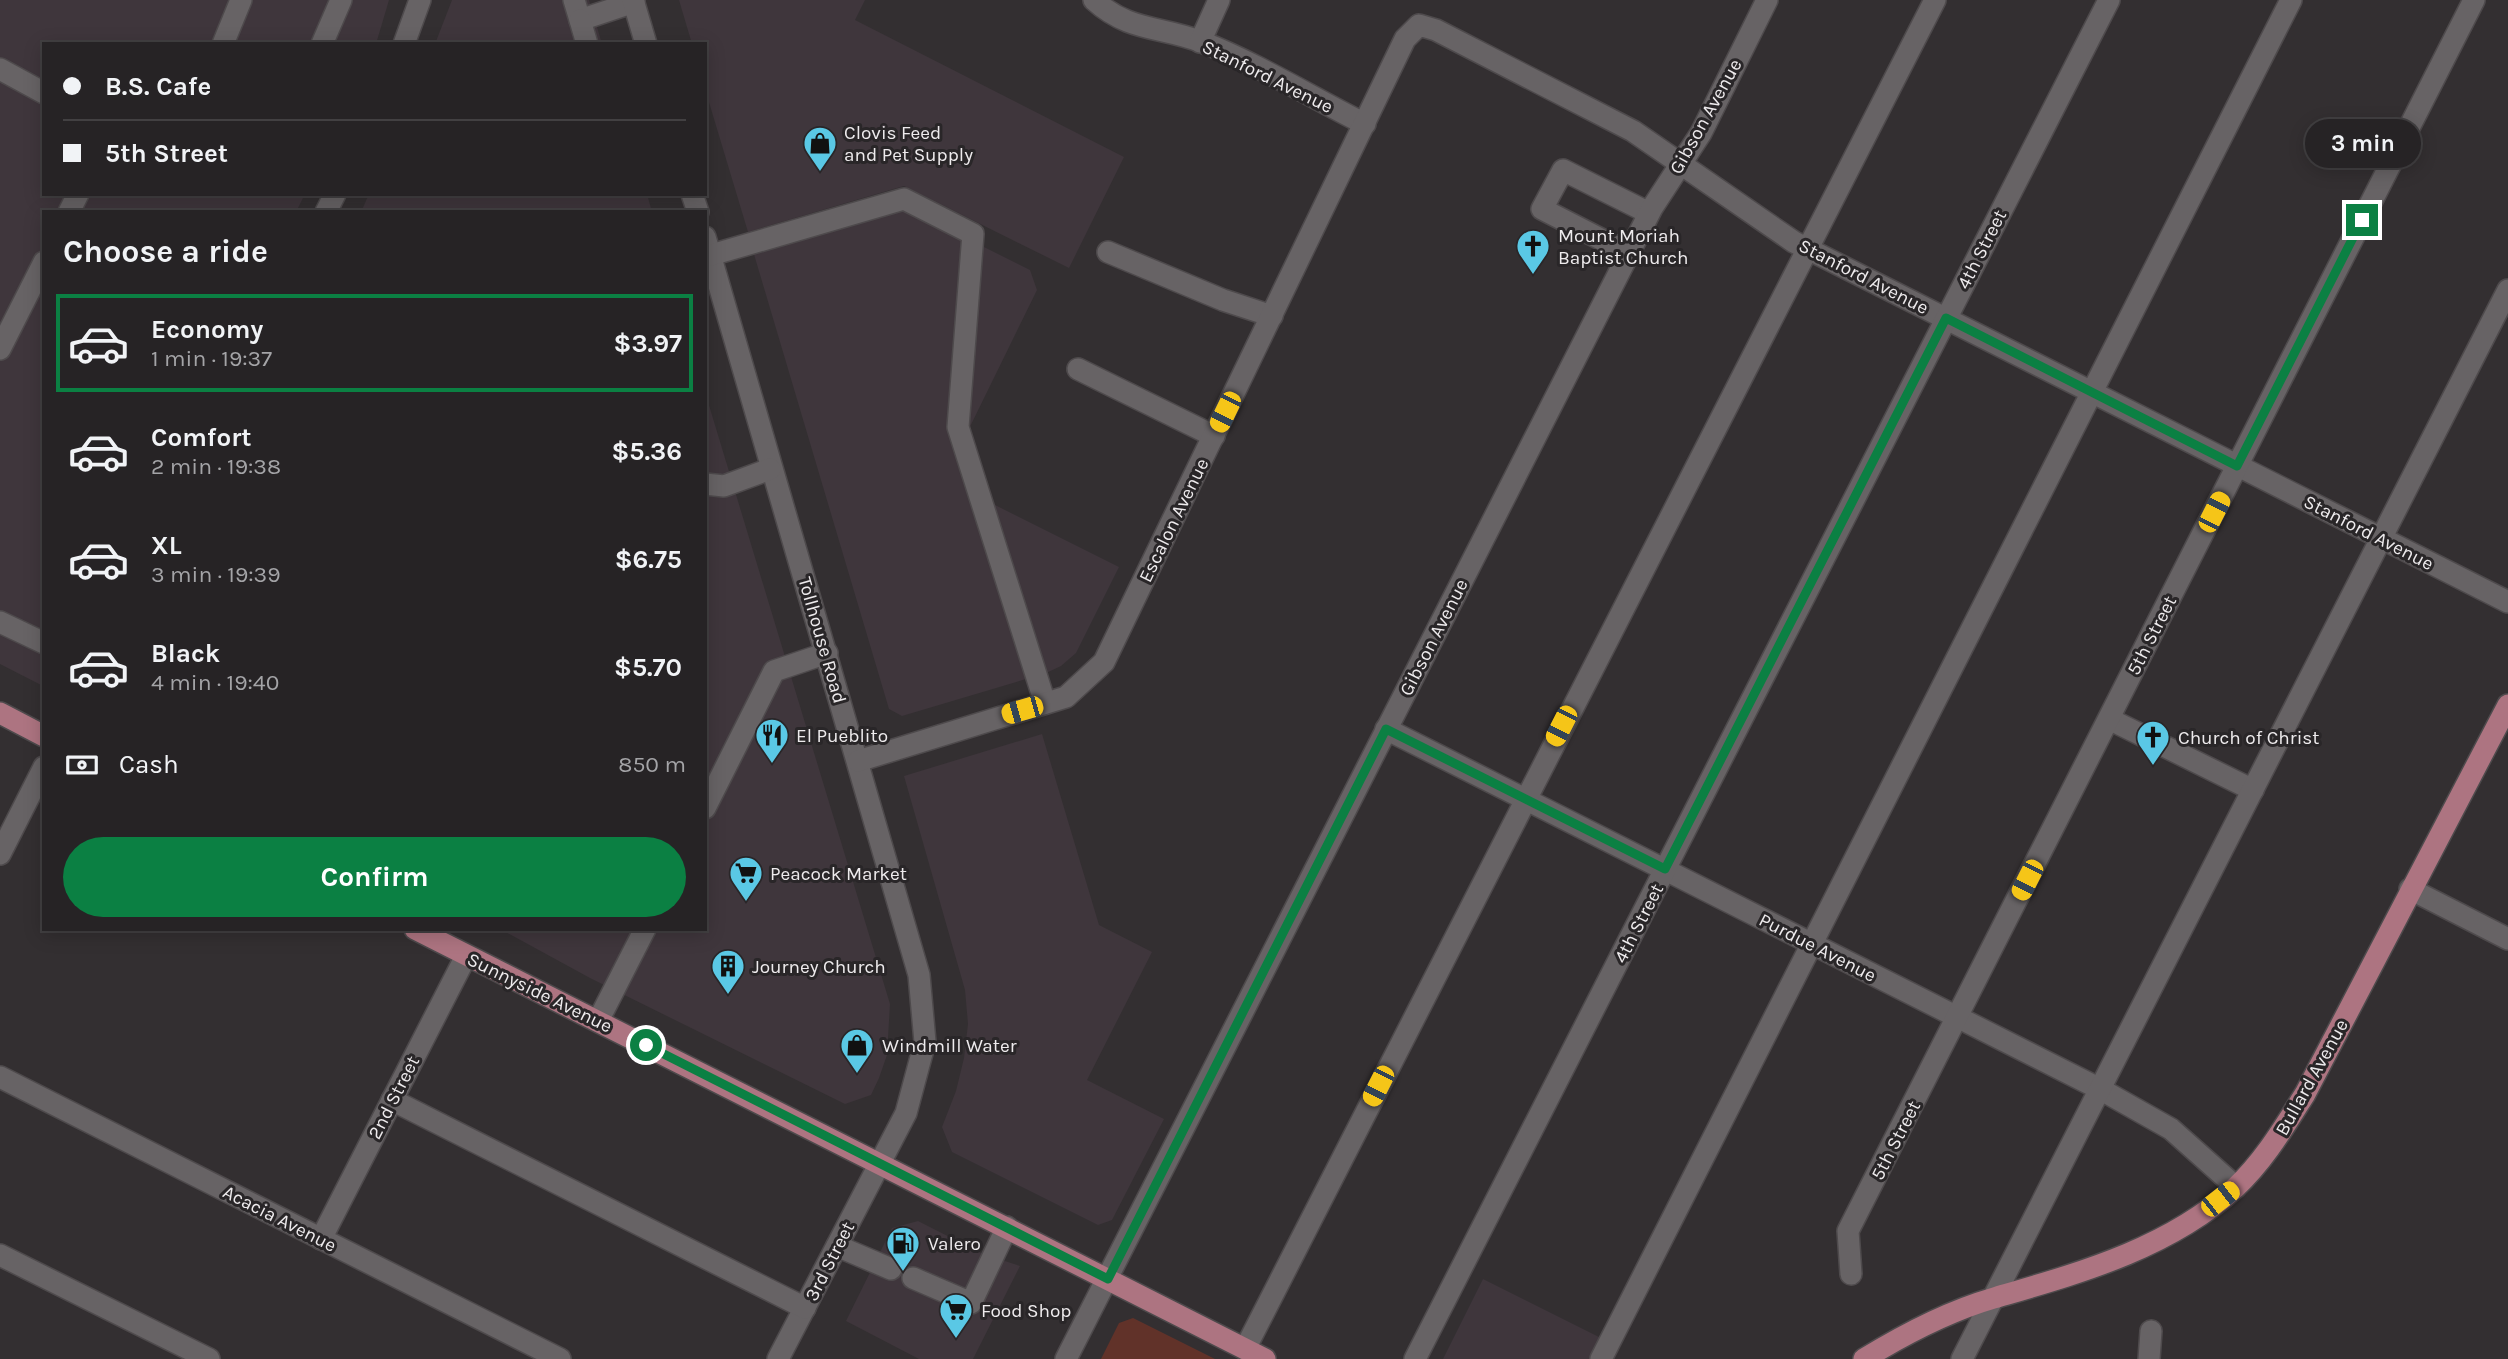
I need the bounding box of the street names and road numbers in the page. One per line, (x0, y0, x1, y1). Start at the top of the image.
street label: Stanford Avenue (1199, 36, 1336, 118)
street label: Gibson Avenue (1665, 55, 1747, 178)
street label: 4th Street (1953, 206, 2011, 293)
street label: Stanford Avenue (1795, 235, 1932, 319)
street label: Escalon Avenue (1134, 455, 1213, 586)
street label: Stanford Avenue (2300, 491, 2437, 575)
street label: Tollhouse Road (793, 575, 851, 706)
street label: Gibson Avenue (1395, 575, 1473, 699)
street label: 5th Street (2123, 592, 2181, 679)
street label: 4th Street (1610, 880, 1668, 967)
street label: Purdue Avenue (1755, 909, 1880, 987)
street label: Sunnyside Avenue (464, 948, 616, 1038)
street label: Bullard Avenue (2271, 1015, 2353, 1139)
street label: 2nd Street (364, 1052, 424, 1143)
street label: 5th Street (1867, 1097, 1925, 1184)
street label: Acacia Avenue (219, 1181, 340, 1257)
street label: 3rd Street (801, 1218, 859, 1305)

